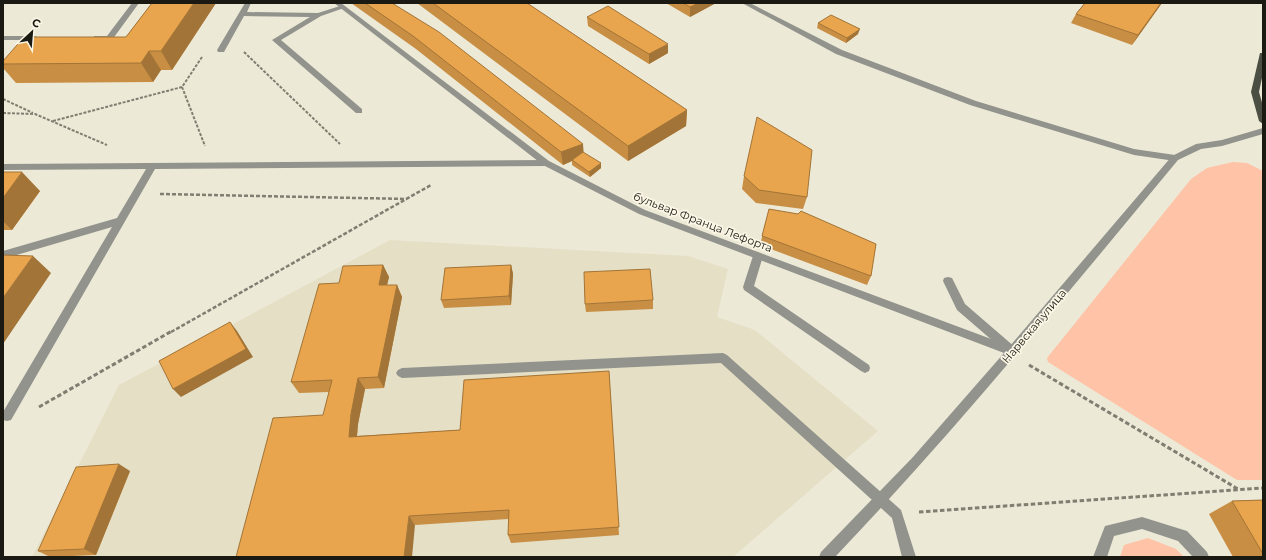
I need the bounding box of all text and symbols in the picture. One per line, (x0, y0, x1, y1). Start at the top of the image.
north arrow (12, 12, 52, 52)
text: С (30, 15, 43, 31)
street label: бульвар Франца Лефорта (631, 189, 775, 255)
street label: Нарвская улица (999, 286, 1069, 366)

